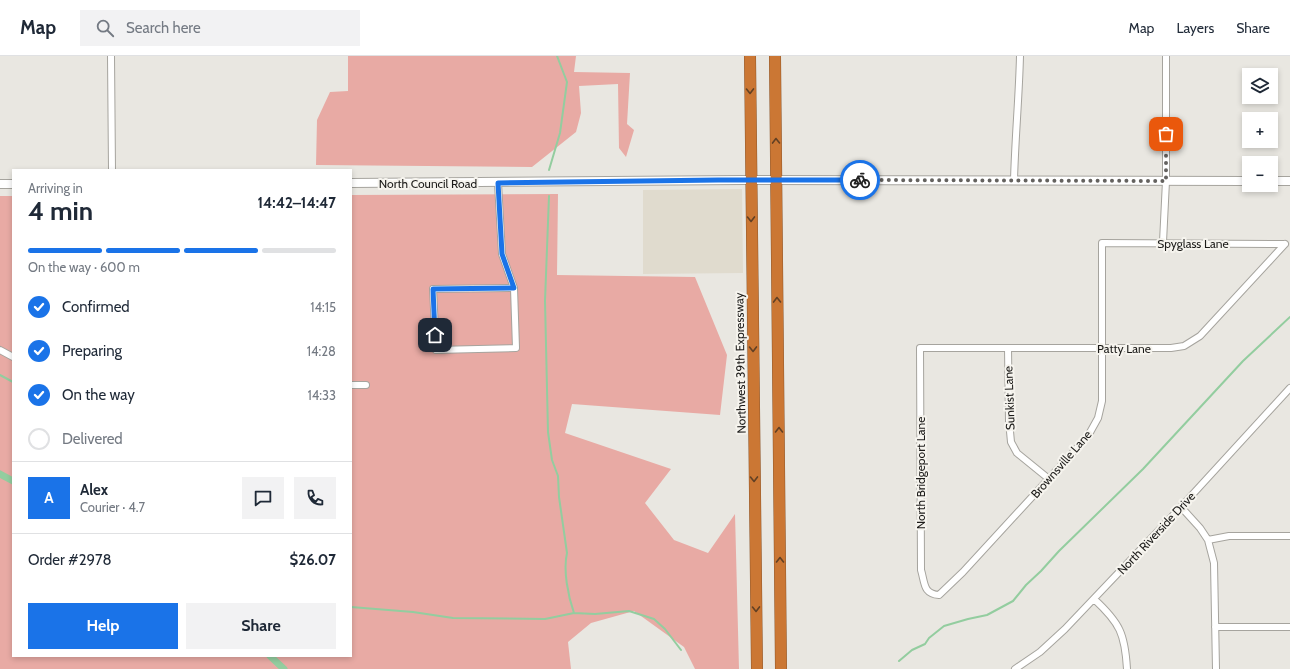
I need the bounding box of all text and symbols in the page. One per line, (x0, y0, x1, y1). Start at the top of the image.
search box (80, 10, 360, 46)
text: Map (20, 16, 56, 39)
icon: search (94, 17, 116, 39)
text: Search here (126, 19, 201, 37)
text: Map (1129, 19, 1154, 37)
text: Layers (1176, 19, 1214, 37)
text: Share (1236, 19, 1270, 37)
map controls (1242, 68, 1278, 192)
button: layers (1242, 68, 1278, 104)
one-way arrow (746, 88, 754, 94)
button: + (1242, 112, 1278, 148)
pin (1149, 117, 1183, 151)
icon: bag (1155, 123, 1177, 145)
one-way arrow (772, 138, 780, 144)
button: − (1242, 156, 1278, 192)
courier (840, 160, 880, 200)
icon: bike (849, 169, 871, 191)
street label: North Council Road (379, 176, 477, 191)
text: Arriving in (28, 180, 83, 196)
text: 14:42–14:47 (258, 194, 336, 212)
text: 4 min (28, 195, 93, 227)
one-way arrow (747, 216, 755, 222)
street label: Spyglass Lane (1157, 236, 1229, 251)
text: On the way · 600 m (28, 259, 140, 275)
street label: Northwest 39th Expressway (731, 292, 749, 434)
icon: check (28, 296, 50, 318)
one-way arrow (773, 297, 782, 303)
text: Confirmed (62, 298, 130, 316)
text: 14:15 (310, 299, 336, 315)
pin (418, 318, 452, 352)
icon: home (424, 324, 446, 346)
icon: check (28, 340, 50, 362)
street label: Patty Lane (1097, 341, 1151, 356)
text: Preparing (62, 342, 122, 360)
text: 14:28 (307, 343, 336, 359)
one-way arrow (749, 346, 757, 352)
street label: Sunkist Lane (1000, 366, 1018, 430)
icon: check (28, 384, 50, 406)
text: On the way (62, 386, 135, 404)
text: 14:33 (307, 387, 336, 403)
street label: North Bridgeport Lane (913, 417, 928, 529)
one-way arrow (775, 427, 783, 433)
street label: Brownsville Lane (1027, 427, 1095, 501)
text: Delivered (62, 430, 123, 448)
one-way arrow (750, 476, 758, 482)
button: chat (242, 477, 284, 519)
button: phone (294, 477, 336, 519)
text: Alex (80, 481, 108, 499)
text: A (44, 489, 54, 507)
street label: North Riverside Drive (1114, 489, 1198, 577)
text: Courier · 4.7 (80, 499, 145, 515)
text: Order #2978 (28, 551, 112, 569)
text: $26.07 (290, 551, 336, 569)
one-way arrow (776, 557, 784, 563)
button: Help (28, 603, 178, 649)
button: Share (186, 603, 336, 649)
one-way arrow (752, 606, 760, 612)

